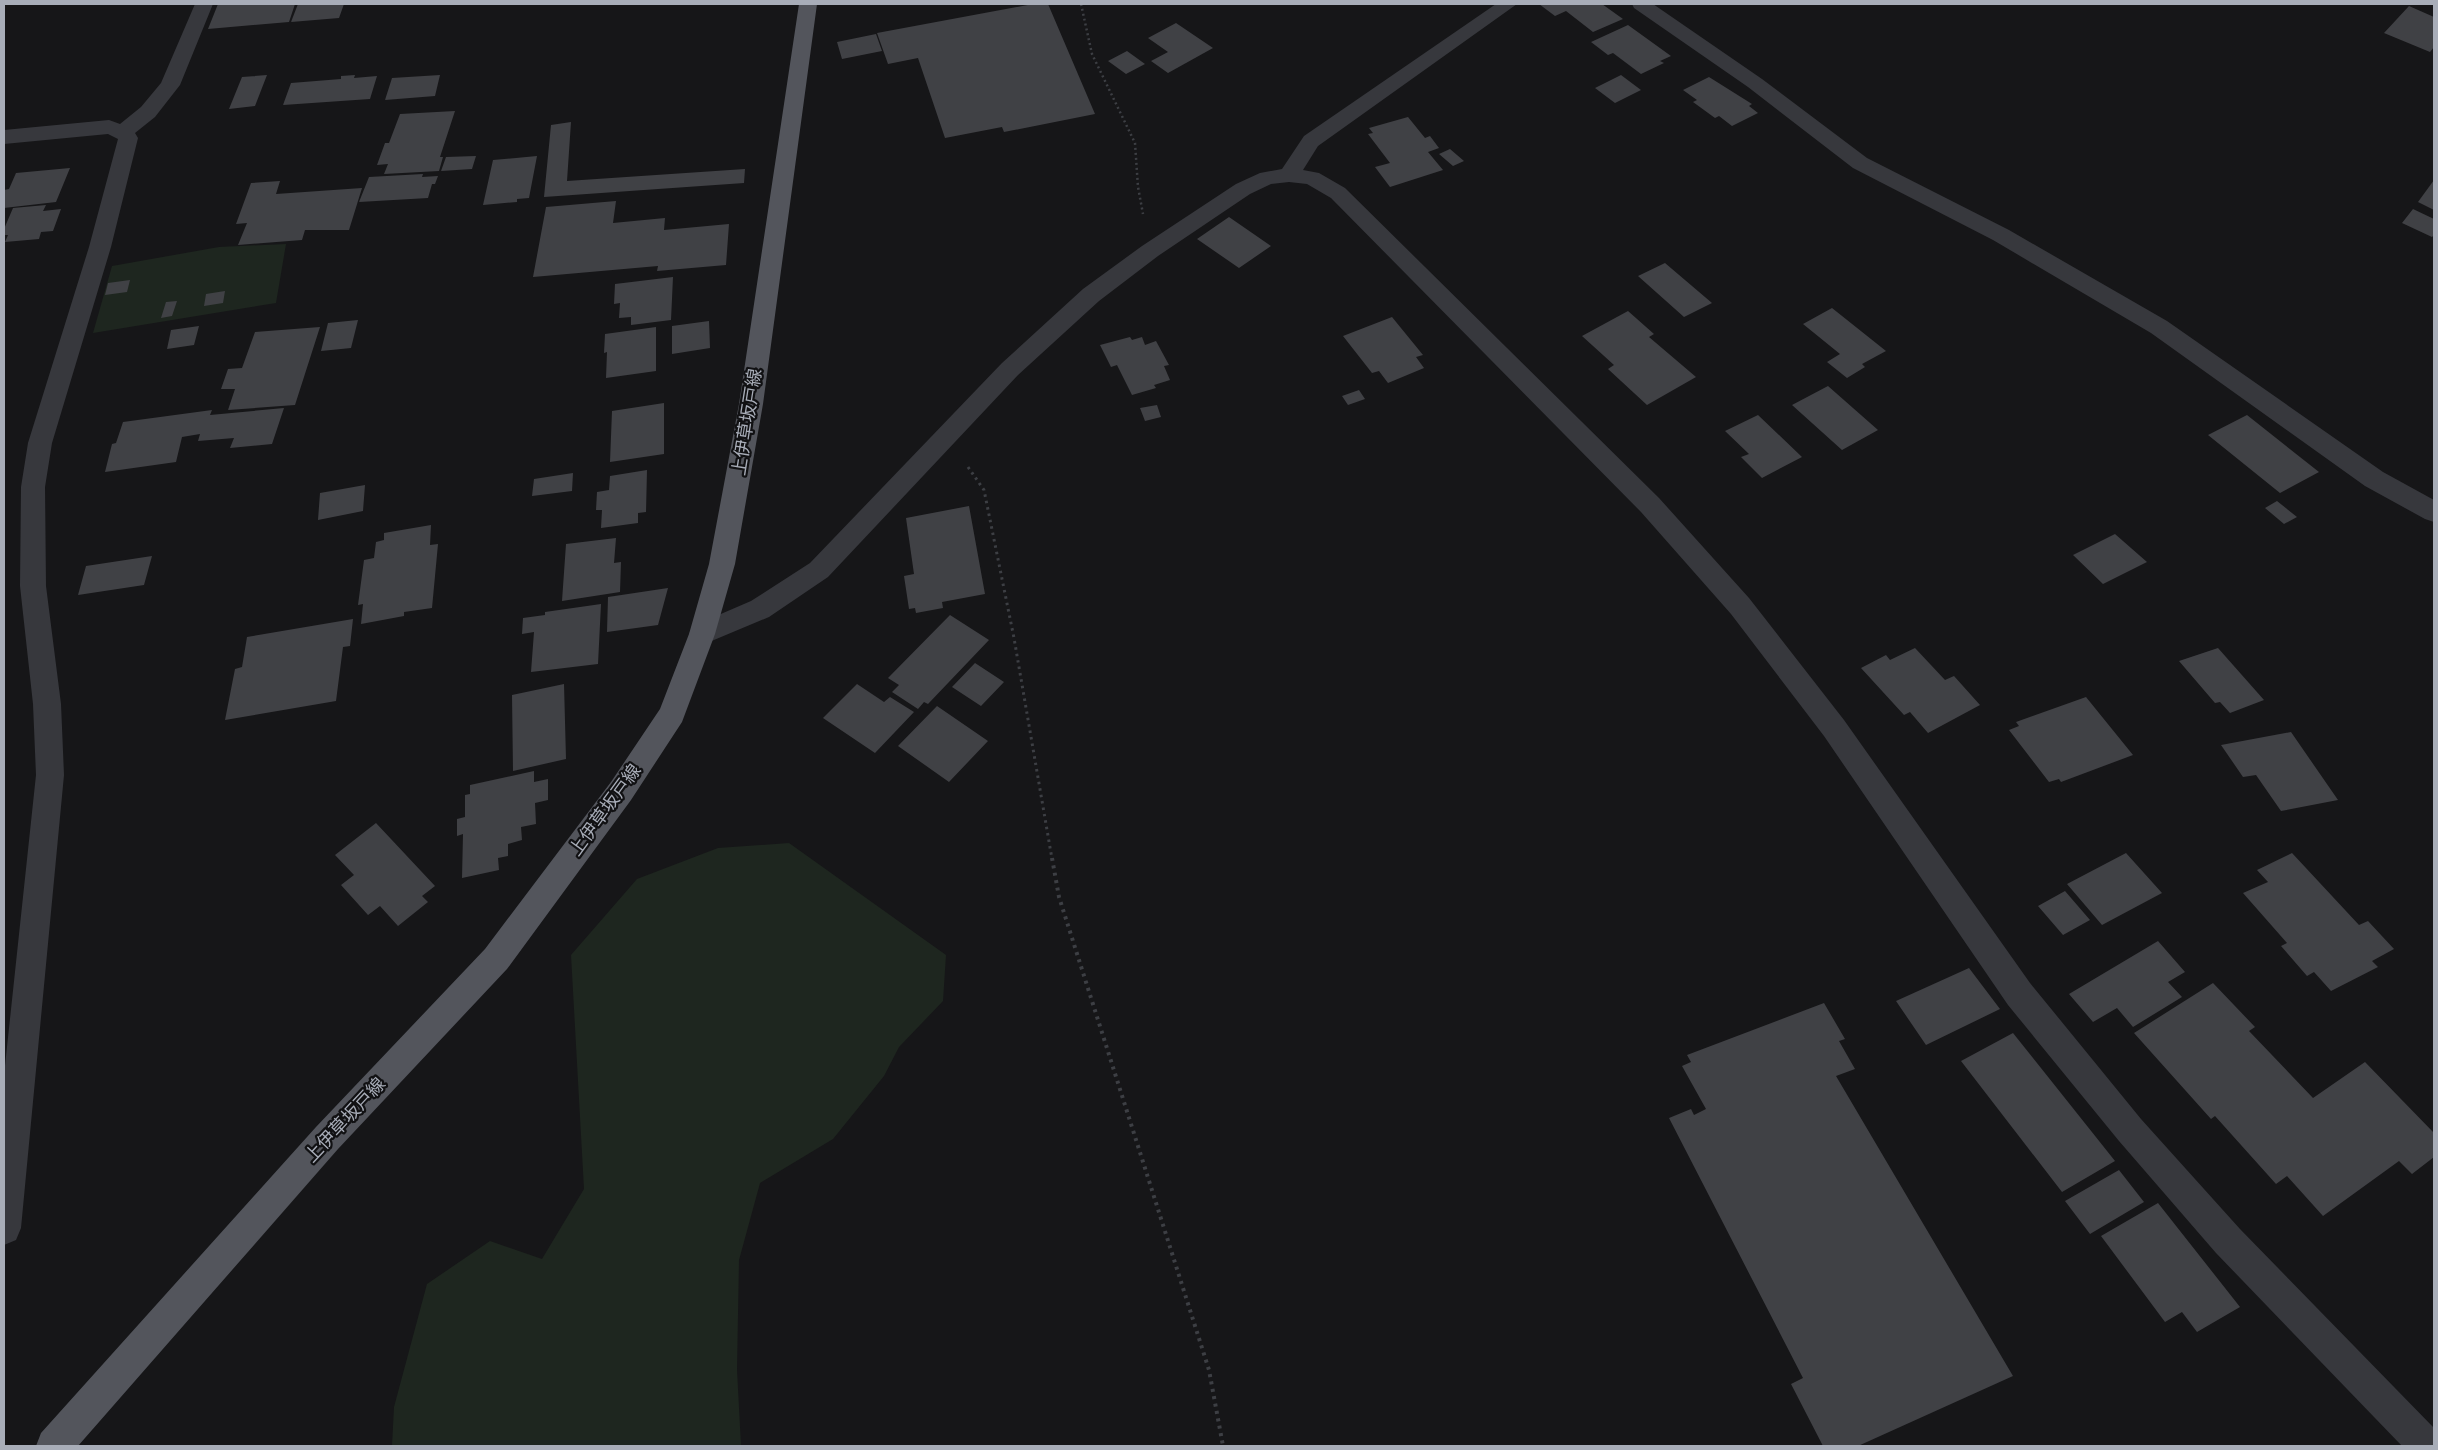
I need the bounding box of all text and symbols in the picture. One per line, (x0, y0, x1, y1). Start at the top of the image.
street label: 上伊草坂戸線 (728, 367, 766, 477)
street label: 上伊草坂戸線 (564, 760, 646, 860)
street label: 上伊草坂戸線 (300, 1073, 390, 1167)

